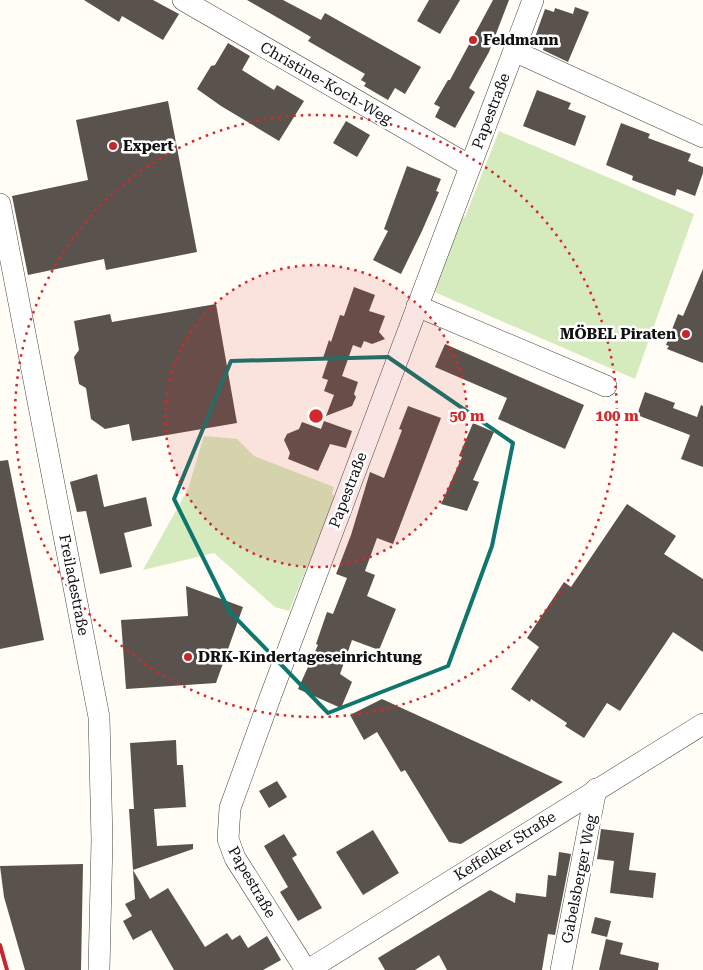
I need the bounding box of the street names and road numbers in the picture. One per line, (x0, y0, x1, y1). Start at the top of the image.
street label: Christine-Koch-Weg (257, 38, 395, 128)
street label: Papestraße (468, 70, 514, 152)
street label: Papestraße (325, 449, 371, 531)
street label: Freiladestraße (55, 533, 93, 637)
street label: Keffelker Straße (451, 808, 559, 884)
street label: Gabelsberger Weg (558, 813, 600, 945)
street label: Papestraße (224, 843, 280, 921)

